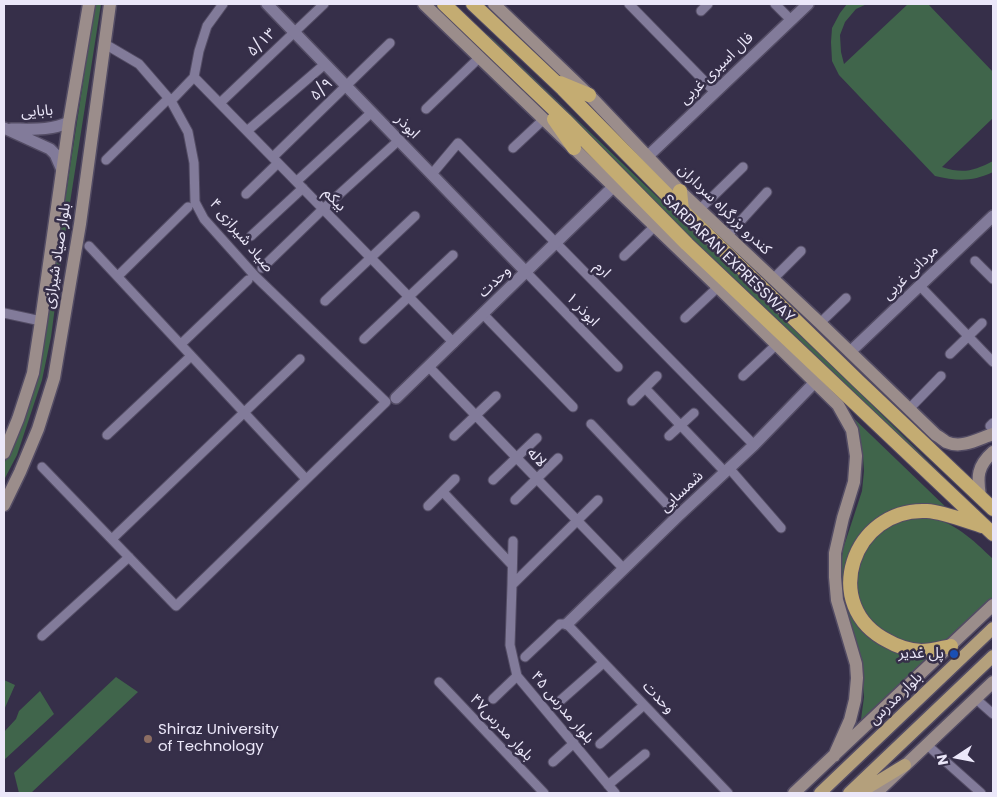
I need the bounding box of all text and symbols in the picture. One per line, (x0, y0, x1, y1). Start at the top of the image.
street label: ۵/۱۳ (244, 25, 280, 61)
street label: فال اسیری غربی (676, 29, 758, 109)
street label: ۵/۹ (307, 75, 337, 105)
street label: بابایی (20, 102, 54, 122)
street label: ابوذر (391, 111, 423, 143)
street label: کندرو بزرگراه سرداران (674, 161, 774, 259)
street label: بیکم (319, 185, 349, 215)
street label: SARDARAN EXPRESSWAY (658, 191, 798, 327)
street label: صیاد شیرازی ۴ (205, 195, 277, 277)
street label: بلوار صیاد شیرازی (41, 202, 75, 310)
street label: مردانی غربی (879, 242, 943, 304)
street label: ارم (590, 258, 614, 282)
street label: وحدت (475, 262, 515, 302)
street label: ابوذر ۱ (562, 289, 602, 331)
street label: لاله (523, 445, 549, 471)
street label: شمسایی (656, 467, 708, 517)
place label: پل غدیر (899, 645, 944, 663)
marker: پل غدیر (948, 648, 960, 660)
street label: ۴۵ بلوار مدرس (527, 668, 597, 748)
street label: بلوار مدرس (865, 669, 927, 729)
street label: وحدت (638, 678, 678, 718)
street label: بلوار مدرس۴۷ (465, 691, 537, 765)
place label: Shiraz University of Technology (158, 721, 279, 756)
north arrow (932, 732, 982, 782)
marker: Shiraz University of Technology (142, 733, 154, 745)
text: N (931, 753, 953, 767)

